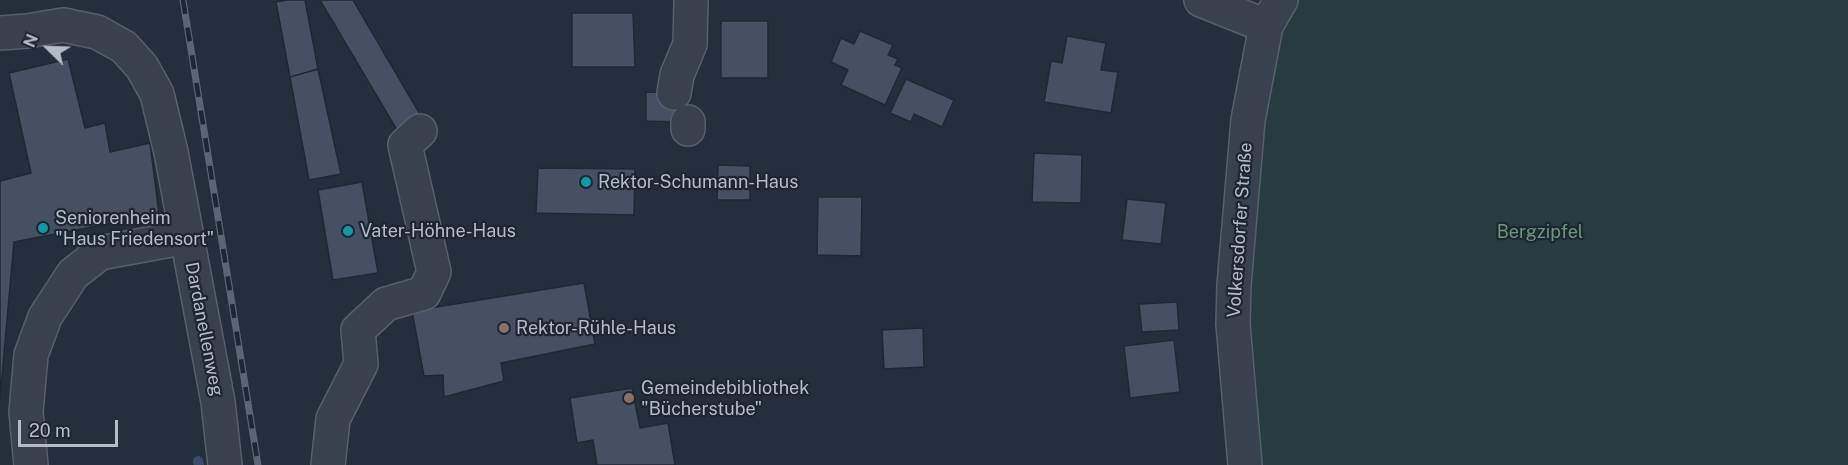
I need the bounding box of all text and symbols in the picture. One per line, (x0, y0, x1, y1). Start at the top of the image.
north arrow (18, 18, 78, 78)
text: N (20, 31, 42, 50)
street label: Volkersdorfer Straße (1223, 142, 1257, 318)
place label: Rektor-Schumann-Haus (598, 171, 798, 193)
marker: Rektor-Schumann-Haus (579, 175, 593, 189)
place label: Seniorenheim "Haus Friedensort" (55, 207, 214, 250)
place label: Vater-Höhne-Haus (360, 220, 516, 242)
marker: Seniorenheim "Haus Friedensort" (36, 221, 50, 235)
park label: Bergzipfel (1497, 221, 1583, 243)
marker: Vater-Höhne-Haus (341, 224, 355, 238)
street label: Dardanellenweg (180, 260, 228, 398)
place label: Rektor-Rühle-Haus (516, 317, 676, 339)
marker: Rektor-Rühle-Haus (497, 321, 511, 335)
place label: Gemeindebibliothek "Bücherstube" (641, 377, 809, 420)
marker: Gemeindebibliothek "Bücherstube" (622, 391, 636, 405)
scale bar (21, 408, 122, 446)
text: 20 m (29, 420, 71, 441)

